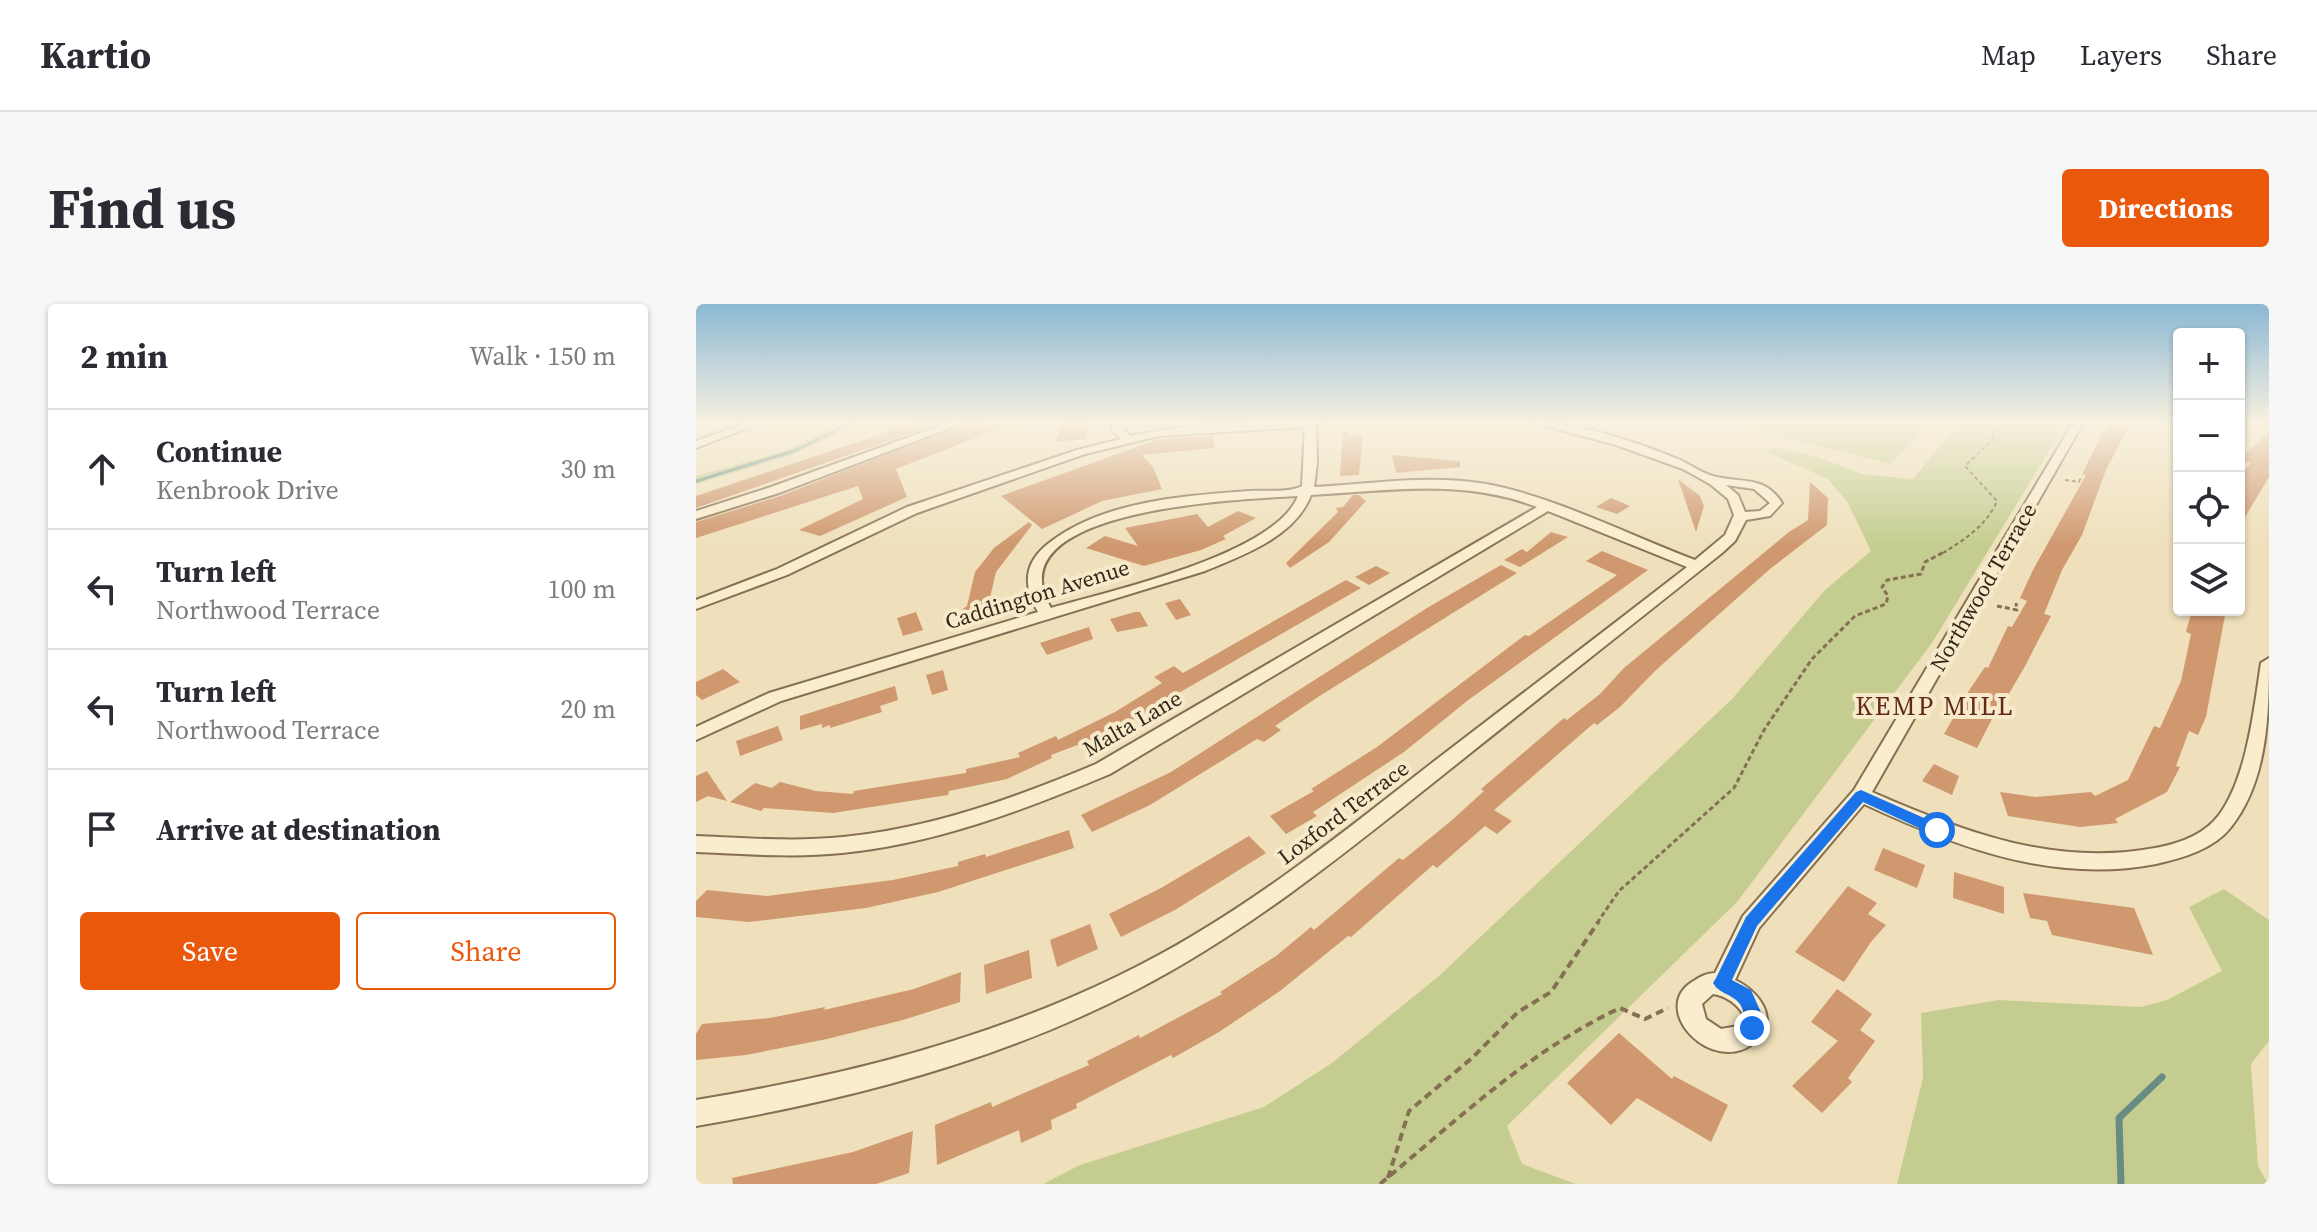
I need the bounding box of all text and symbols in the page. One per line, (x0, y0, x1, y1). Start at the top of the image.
text: Kartio (40, 29, 151, 81)
text: Map (1981, 36, 2036, 74)
text: Layers (2080, 36, 2162, 74)
text: Share (2206, 36, 2277, 74)
button: Directions (2062, 169, 2269, 247)
text: Find us (48, 170, 236, 247)
map controls (2173, 328, 2245, 616)
button: + (2173, 328, 2245, 400)
text: 2 min (80, 333, 168, 379)
text: Walk · 150 m (469, 338, 616, 374)
button: − (2173, 400, 2245, 472)
text: Continue (156, 431, 282, 472)
icon: ahead (80, 447, 124, 491)
text: 30 m (561, 451, 616, 487)
text: Kenbrook Drive (156, 472, 339, 508)
button: locate (2173, 472, 2245, 544)
street label: Northwood Terrace (1923, 497, 2043, 677)
button: layers (2173, 544, 2245, 616)
text: Turn left (156, 551, 276, 592)
street label: Caddington Avenue (941, 552, 1133, 636)
icon: left (80, 567, 124, 611)
text: 100 m (548, 571, 616, 607)
text: Northwood Terrace (156, 592, 380, 628)
text: Turn left (156, 671, 276, 712)
street label: Malta Lane (1077, 683, 1187, 763)
icon: left (80, 687, 124, 731)
district label: KEMP MILL (1855, 688, 2015, 724)
text: 20 m (561, 691, 616, 727)
text: Northwood Terrace (156, 712, 380, 748)
street label: Loxford Terrace (1271, 753, 1415, 871)
icon: arrive (80, 807, 124, 851)
text: Arrive at destination (156, 809, 441, 850)
route start (1919, 812, 1955, 848)
button: Save (80, 912, 340, 990)
button: Share (356, 912, 616, 990)
route end (1734, 1010, 1770, 1046)

